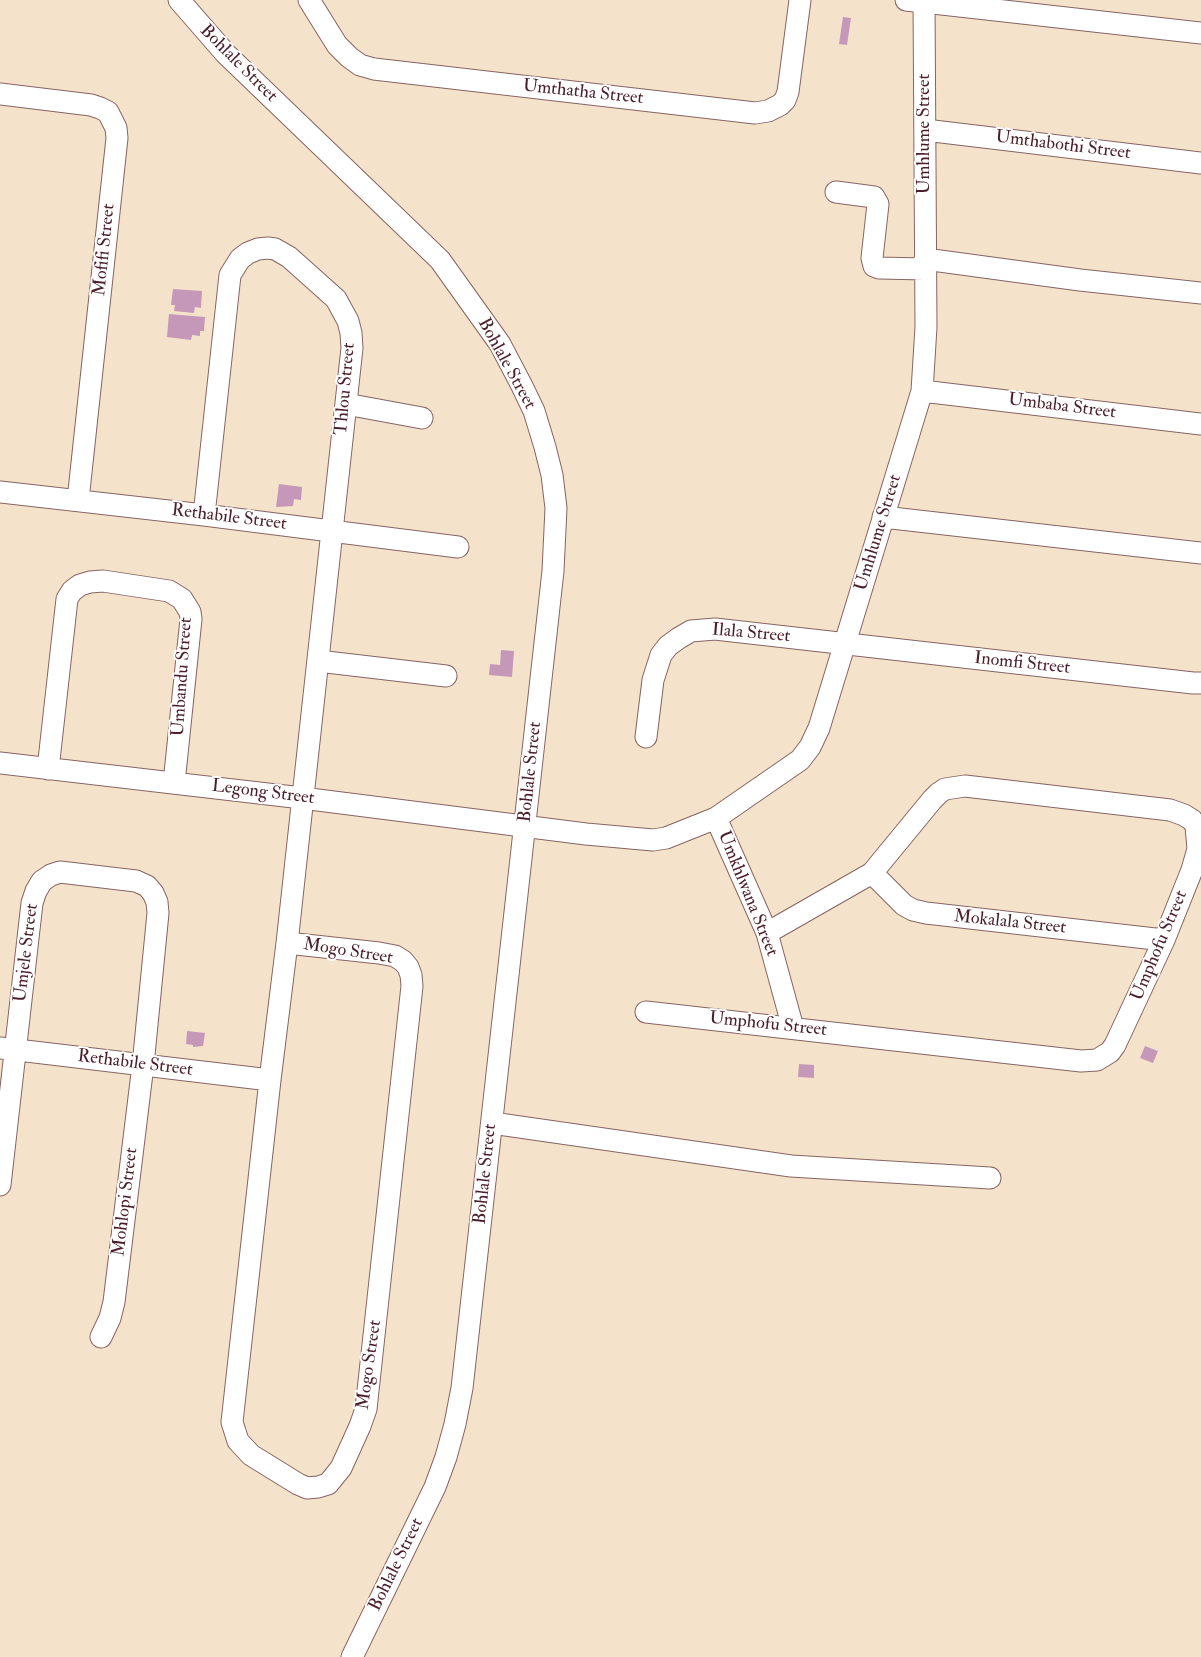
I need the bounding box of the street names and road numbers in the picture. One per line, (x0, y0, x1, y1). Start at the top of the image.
street label: Bohlale Street (195, 21, 281, 107)
street label: Umhlume Street (914, 74, 936, 194)
street label: Umthatha Street (522, 76, 644, 110)
street label: Umthabothi Street (994, 127, 1132, 165)
street label: Mofifi Street (89, 203, 121, 297)
street label: Bohlale Street (472, 315, 540, 413)
street label: Thlou Street (331, 342, 361, 436)
street label: Umbaba Street (1007, 390, 1117, 424)
street label: Umhlume Street (851, 472, 907, 594)
street label: Rethabile Street (170, 500, 288, 536)
street label: Umbandu Street (168, 617, 198, 737)
street label: Ilala Street (711, 620, 791, 648)
street label: Inomfi Street (973, 648, 1071, 680)
street label: Bohlale Street (515, 721, 547, 823)
street label: Legong Street (210, 776, 316, 810)
street label: Umkhlwana Street (712, 828, 782, 960)
street label: Umphofu Street (1127, 887, 1193, 1005)
street label: Umjele Street (10, 902, 44, 1004)
street label: Mokalala Street (953, 906, 1067, 940)
street label: Mogo Street (302, 934, 394, 970)
street label: Umphofu Street (708, 1008, 828, 1042)
street label: Rethabile Street (76, 1046, 194, 1082)
street label: Bohlale Street (470, 1123, 502, 1225)
street label: Mohlopi Street (109, 1146, 143, 1258)
street label: Mogo Street (353, 1319, 387, 1411)
street label: Bohlale Street (365, 1515, 429, 1615)

